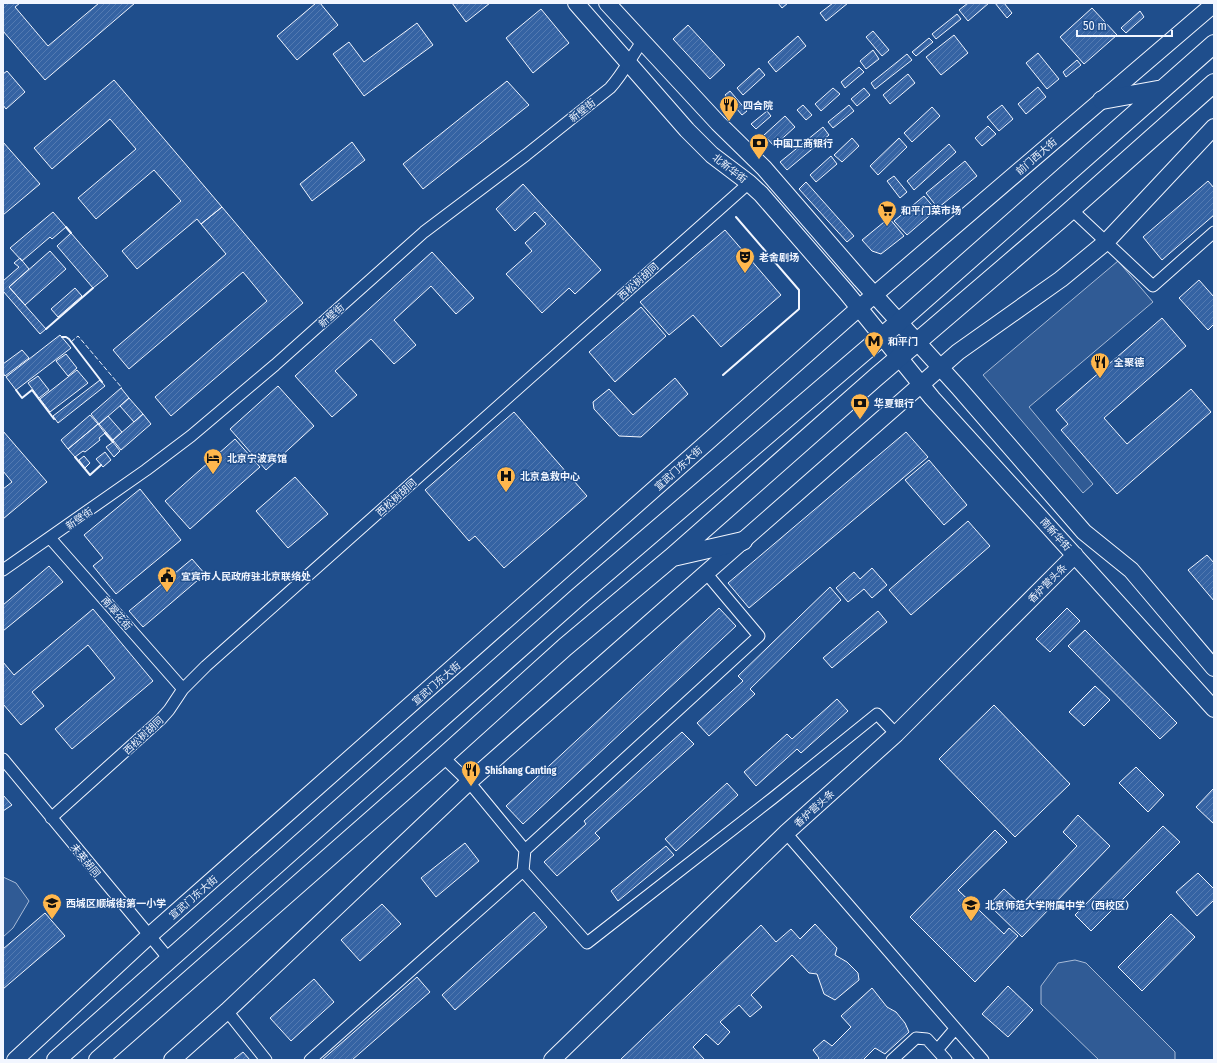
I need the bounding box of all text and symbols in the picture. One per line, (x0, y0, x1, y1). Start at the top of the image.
scale bar (1077, 12, 1172, 38)
text: 50 m (1083, 19, 1107, 33)
restaurant icon: 四合院 (718, 94, 740, 122)
street label: 新壁街 (567, 97, 598, 125)
place label: 四合院 (743, 100, 773, 112)
bank icon: 中国工商银行 (748, 132, 770, 160)
street label: 前门西大街 (1014, 136, 1059, 178)
place label: 中国工商银行 (773, 138, 833, 150)
street label: 北新华街 (710, 152, 749, 186)
supermarket icon: 和平门菜市场 (876, 199, 898, 227)
place label: 和平门菜市场 (901, 205, 961, 217)
theatre icon: 老舍剧场 (734, 246, 756, 274)
place label: 老舍剧场 (759, 252, 799, 264)
street label: 西松树胡同 (616, 261, 661, 303)
street label: 新壁街 (317, 301, 347, 330)
metro station icon: 和平门 (863, 330, 885, 358)
place label: 和平门 (888, 336, 918, 348)
restaurant icon: 全聚德 (1089, 351, 1111, 379)
place label: 全聚德 (1113, 356, 1145, 369)
bank icon: 华夏银行 (849, 392, 871, 420)
place label: 华夏银行 (874, 397, 914, 410)
street label: 宣武门东大街 (652, 444, 705, 493)
hotel icon: 北京宁波宾馆 (202, 447, 224, 475)
place label: 北京宁波宾馆 (227, 453, 287, 465)
hospital icon: 北京急救中心 (495, 465, 517, 493)
place label: 北京急救中心 (520, 471, 580, 483)
street label: 西松树胡同 (374, 477, 419, 519)
street label: 新壁街 (64, 505, 95, 532)
street label: 南新华街 (1037, 516, 1073, 554)
street label: 香炉营头条 (1026, 562, 1070, 606)
public building icon: 宜宾市人民政府驻北京联络处 (156, 565, 178, 593)
place label: 宜宾市人民政府驻北京联络处 (181, 571, 311, 583)
street label: 南翠花街 (99, 595, 134, 633)
street label: 宣武门东大街 (410, 660, 463, 708)
street label: 西松树胡同 (121, 714, 166, 757)
restaurant icon: Shishang Canting (460, 759, 482, 787)
place label: Shishang Canting (485, 765, 557, 777)
street label: 香炉营头条 (792, 788, 837, 830)
street label: 未英胡同 (68, 841, 102, 880)
street label: 宣武门东大街 (167, 874, 220, 922)
school or university icon: 西城区顺城街第一小学 (41, 892, 63, 920)
school or university icon: 北京师范大学附属中学（西校区） (960, 894, 982, 922)
place label: 西城区顺城街第一小学 (66, 897, 166, 910)
place label: 北京师范大学附属中学（西校区） (985, 899, 1135, 912)

